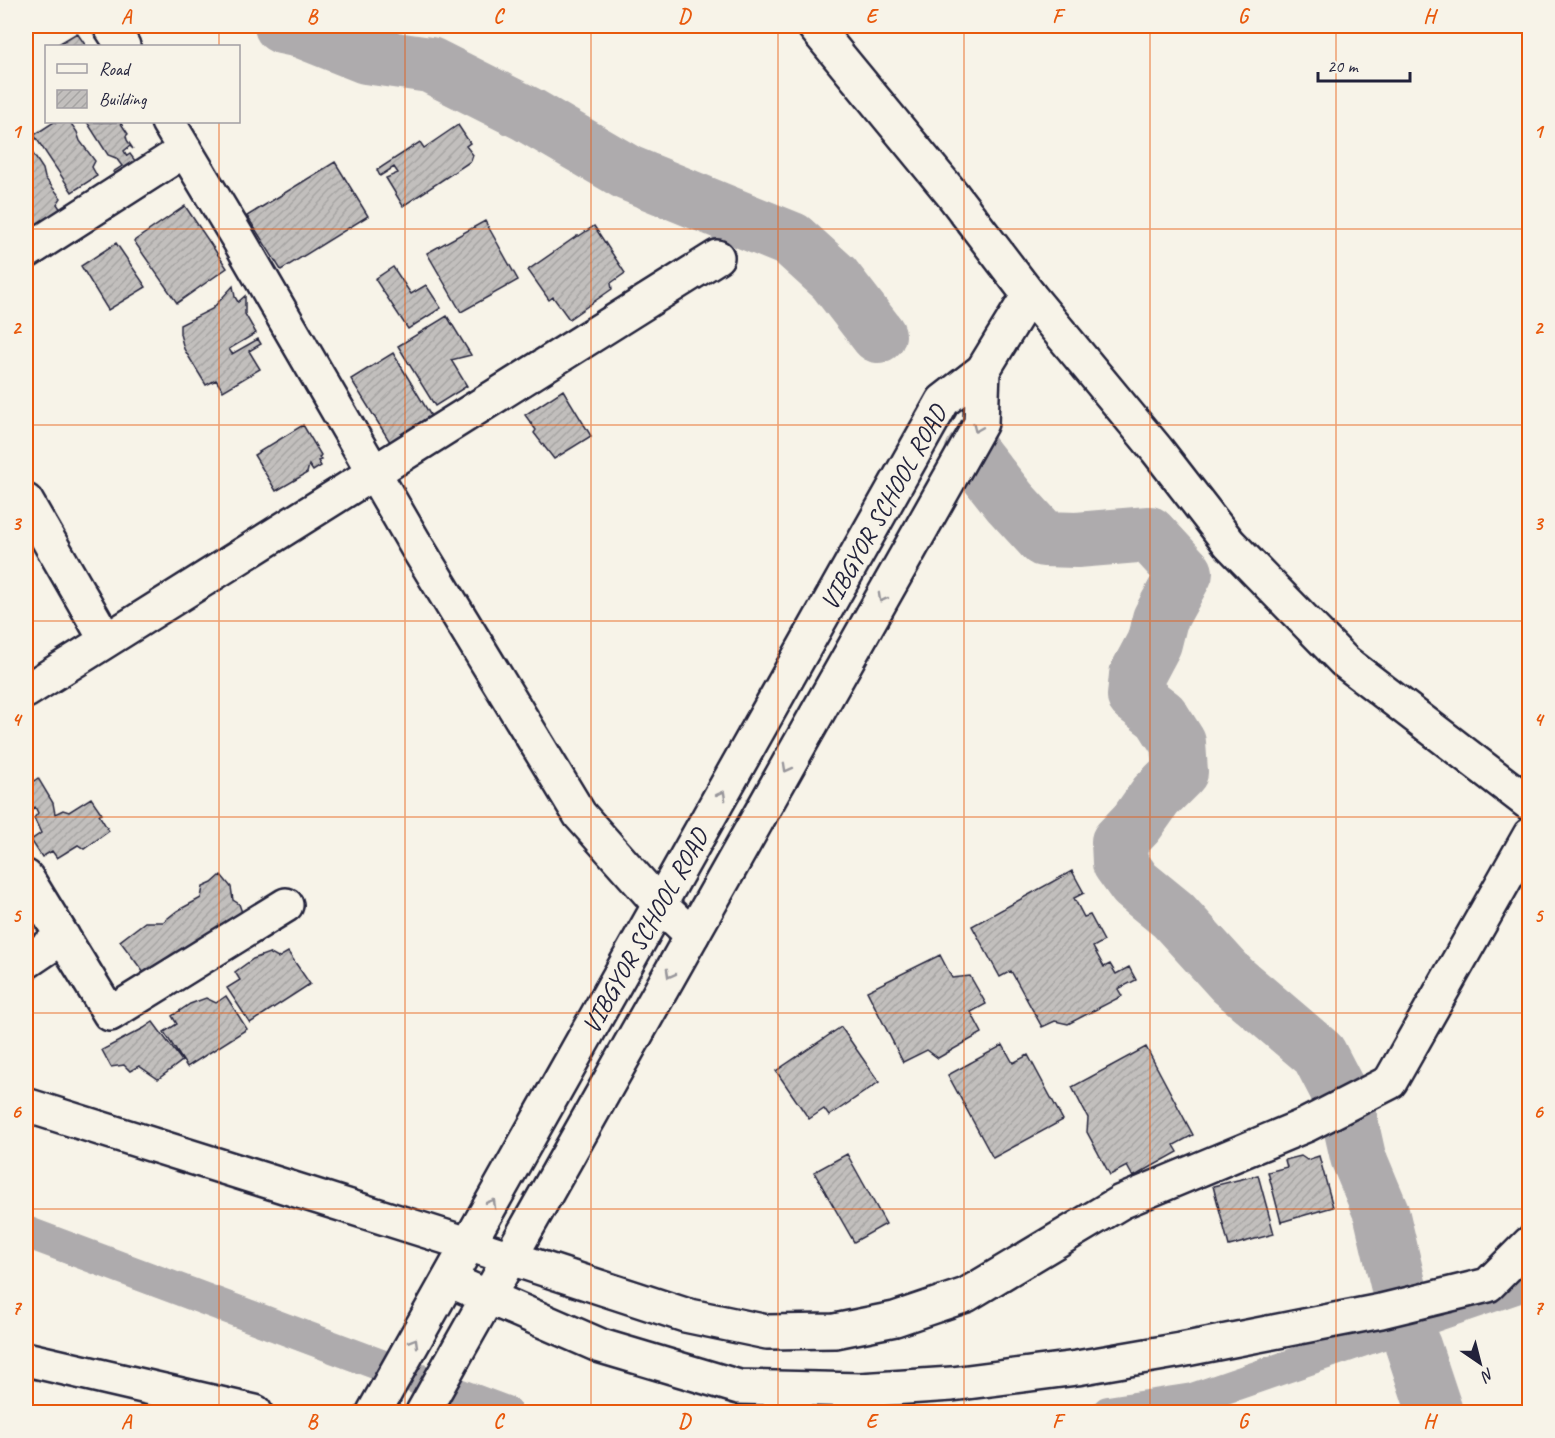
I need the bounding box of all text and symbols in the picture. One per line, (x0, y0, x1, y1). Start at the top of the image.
text: A (121, 4, 133, 29)
text: B (307, 4, 319, 29)
text: C (493, 4, 505, 29)
text: D (678, 4, 692, 29)
text: E (866, 4, 880, 29)
text: F (1052, 4, 1066, 29)
text: G (1238, 4, 1251, 29)
text: H (1423, 4, 1438, 29)
legend (45, 45, 240, 123)
scale bar (1318, 45, 1410, 83)
text: 20 m (1327, 55, 1360, 77)
text: Road (99, 58, 132, 80)
text: Building (99, 88, 148, 110)
text: 1 (12, 119, 23, 144)
text: 1 (1534, 119, 1545, 144)
text: 2 (12, 315, 23, 340)
text: 2 (1534, 315, 1545, 340)
street label: VIBGYOR SCHOOL ROAD (813, 398, 955, 616)
one-way arrow (972, 421, 984, 432)
text: 3 (12, 511, 23, 536)
text: 3 (1534, 511, 1545, 536)
one-way arrow (878, 592, 890, 602)
text: 4 (12, 707, 24, 732)
text: 4 (1534, 707, 1546, 732)
one-way arrow (782, 762, 794, 772)
one-way arrow (715, 791, 726, 802)
street label: VIBGYOR SCHOOL ROAD (574, 821, 717, 1039)
text: 5 (12, 903, 23, 928)
text: 5 (1534, 903, 1545, 928)
one-way arrow (666, 968, 677, 978)
text: 6 (11, 1099, 22, 1124)
text: 6 (1533, 1099, 1544, 1124)
one-way arrow (485, 1199, 496, 1209)
text: 7 (12, 1295, 23, 1320)
text: 7 (1534, 1295, 1545, 1320)
north arrow (1450, 1333, 1510, 1393)
one-way arrow (407, 1338, 418, 1348)
text: N (1476, 1363, 1498, 1387)
text: A (121, 1409, 133, 1434)
text: B (307, 1409, 319, 1434)
text: C (493, 1409, 505, 1434)
text: D (678, 1409, 692, 1434)
text: E (866, 1409, 880, 1434)
text: F (1052, 1409, 1066, 1434)
text: G (1238, 1409, 1251, 1434)
text: H (1423, 1409, 1438, 1434)

